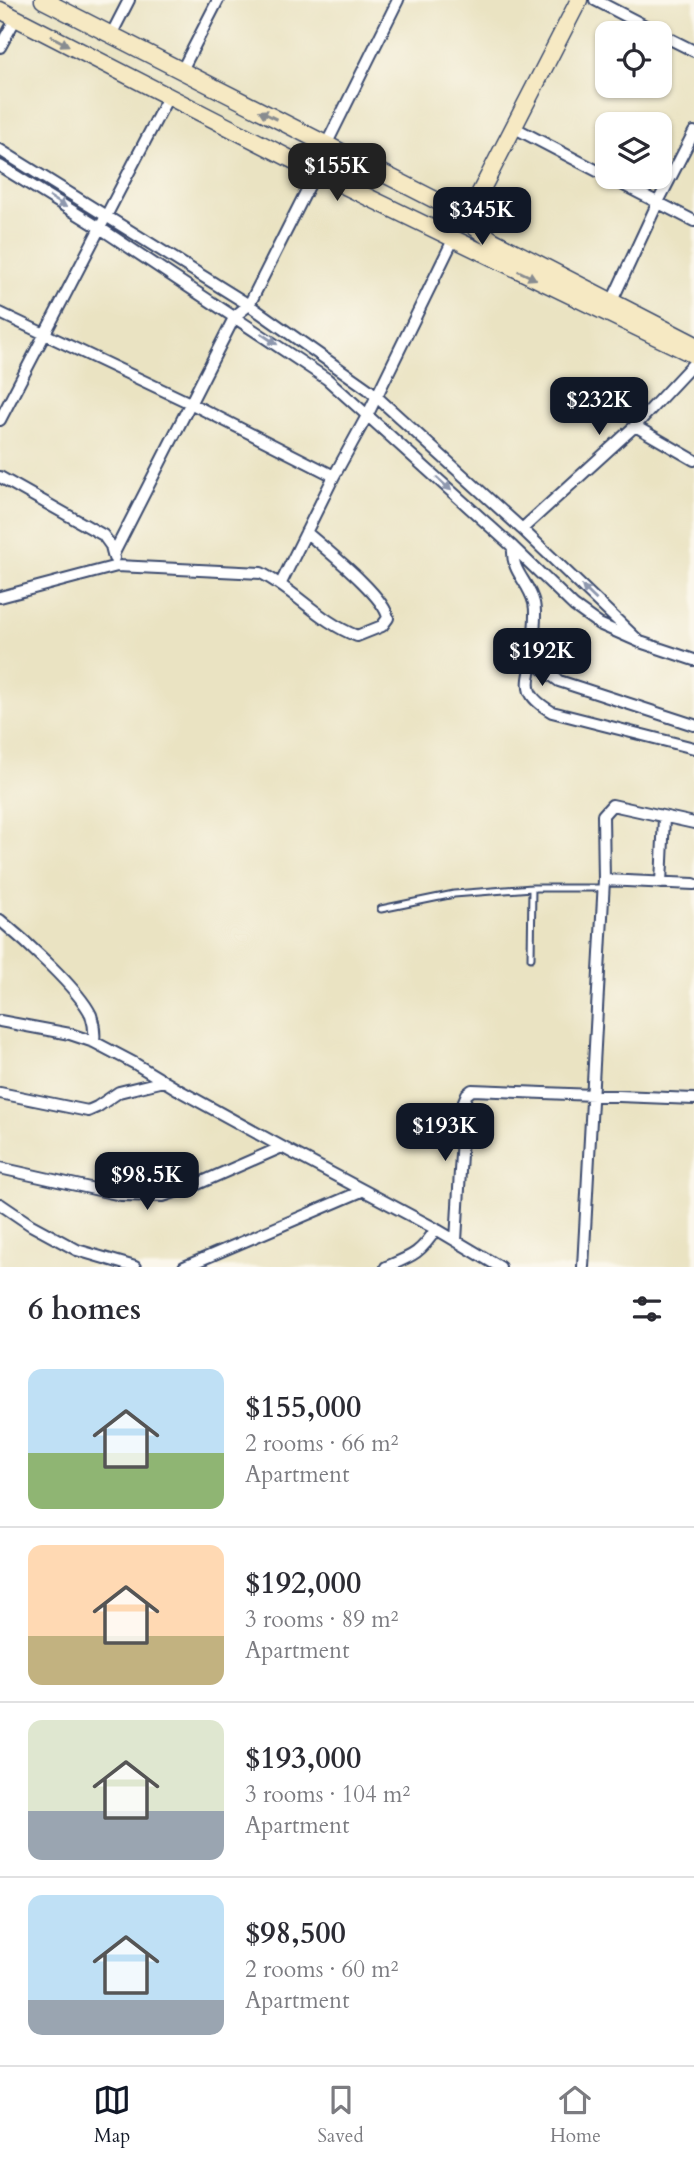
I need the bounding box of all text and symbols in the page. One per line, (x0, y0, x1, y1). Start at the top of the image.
map controls (595, 21, 672, 189)
button: locate (595, 21, 672, 98)
one-way arrow (51, 35, 71, 47)
one-way arrow (258, 109, 278, 120)
button: layers (595, 112, 672, 189)
pin: $155K (288, 144, 386, 203)
text: $155K (304, 150, 370, 181)
pin: $345K (433, 188, 531, 247)
text: $345K (449, 194, 515, 225)
one-way arrow (48, 196, 68, 209)
one-way arrow (517, 269, 537, 281)
one-way arrow (259, 333, 279, 346)
pin: $232K (550, 378, 648, 437)
text: $232K (566, 384, 632, 415)
one-way arrow (435, 476, 453, 492)
one-way arrow (581, 585, 598, 601)
pin: $192K (493, 628, 591, 688)
text: $192K (509, 635, 575, 666)
pin: $193K (396, 1104, 494, 1163)
text: $193K (412, 1110, 478, 1141)
pin: $98.5K (90, 1152, 204, 1212)
text: $98.5K (111, 1159, 183, 1190)
text: 6 homes (28, 1289, 141, 1330)
icon: filters (628, 1290, 666, 1328)
text: $155,000 (245, 1387, 361, 1428)
icon: home (84, 1397, 168, 1481)
text: 2 rooms · 66 m² (245, 1428, 398, 1459)
text: Apartment (245, 1459, 349, 1490)
text: $192,000 (245, 1563, 361, 1604)
icon: home (84, 1573, 168, 1657)
text: 3 rooms · 89 m² (245, 1604, 398, 1635)
text: Apartment (245, 1635, 349, 1666)
text: $193,000 (245, 1738, 361, 1779)
icon: home (84, 1748, 168, 1832)
text: 3 rooms · 104 m² (245, 1779, 410, 1810)
text: Apartment (245, 1810, 349, 1841)
text: $98,500 (245, 1913, 346, 1954)
icon: home (84, 1923, 168, 2007)
text: 2 rooms · 60 m² (245, 1954, 398, 1985)
text: Apartment (245, 1985, 349, 2016)
tab: Map (93, 2081, 131, 2149)
tab: Saved (318, 2081, 364, 2149)
tab: Home (550, 2081, 601, 2149)

